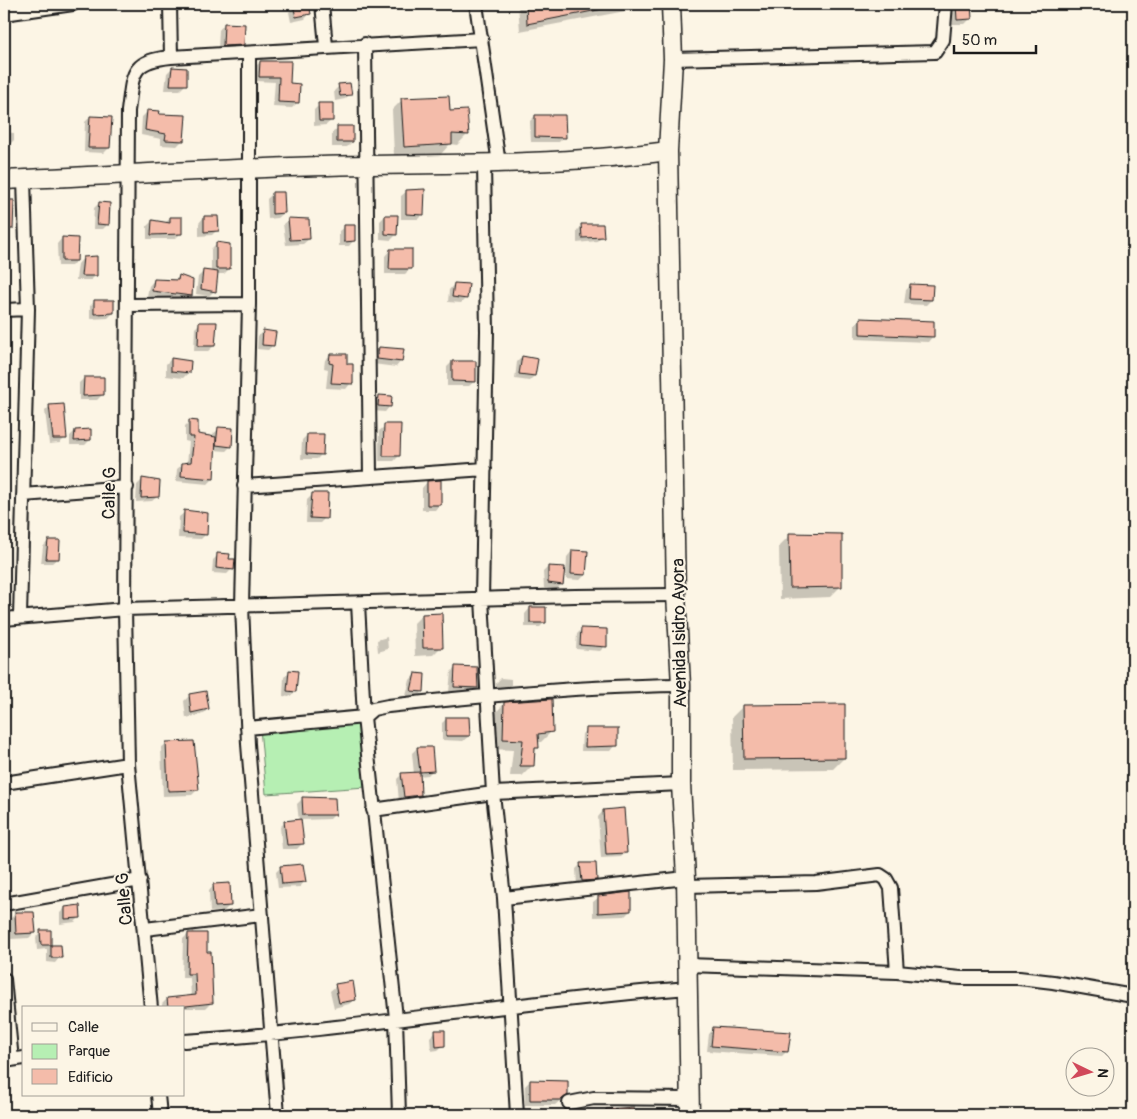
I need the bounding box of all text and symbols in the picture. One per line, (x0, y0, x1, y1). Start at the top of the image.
scale bar (954, 22, 1037, 54)
text: 50 m (962, 31, 997, 50)
street label: Calle G (98, 466, 121, 520)
street label: Avenida Isidro Ayora (667, 558, 692, 708)
street label: Calle G (111, 872, 138, 926)
legend (22, 1006, 185, 1096)
text: Calle (68, 1018, 99, 1037)
text: Parque (68, 1042, 111, 1061)
north arrow (1064, 1046, 1114, 1096)
text: Edificio (68, 1068, 113, 1087)
text: N (1094, 1068, 1111, 1079)

